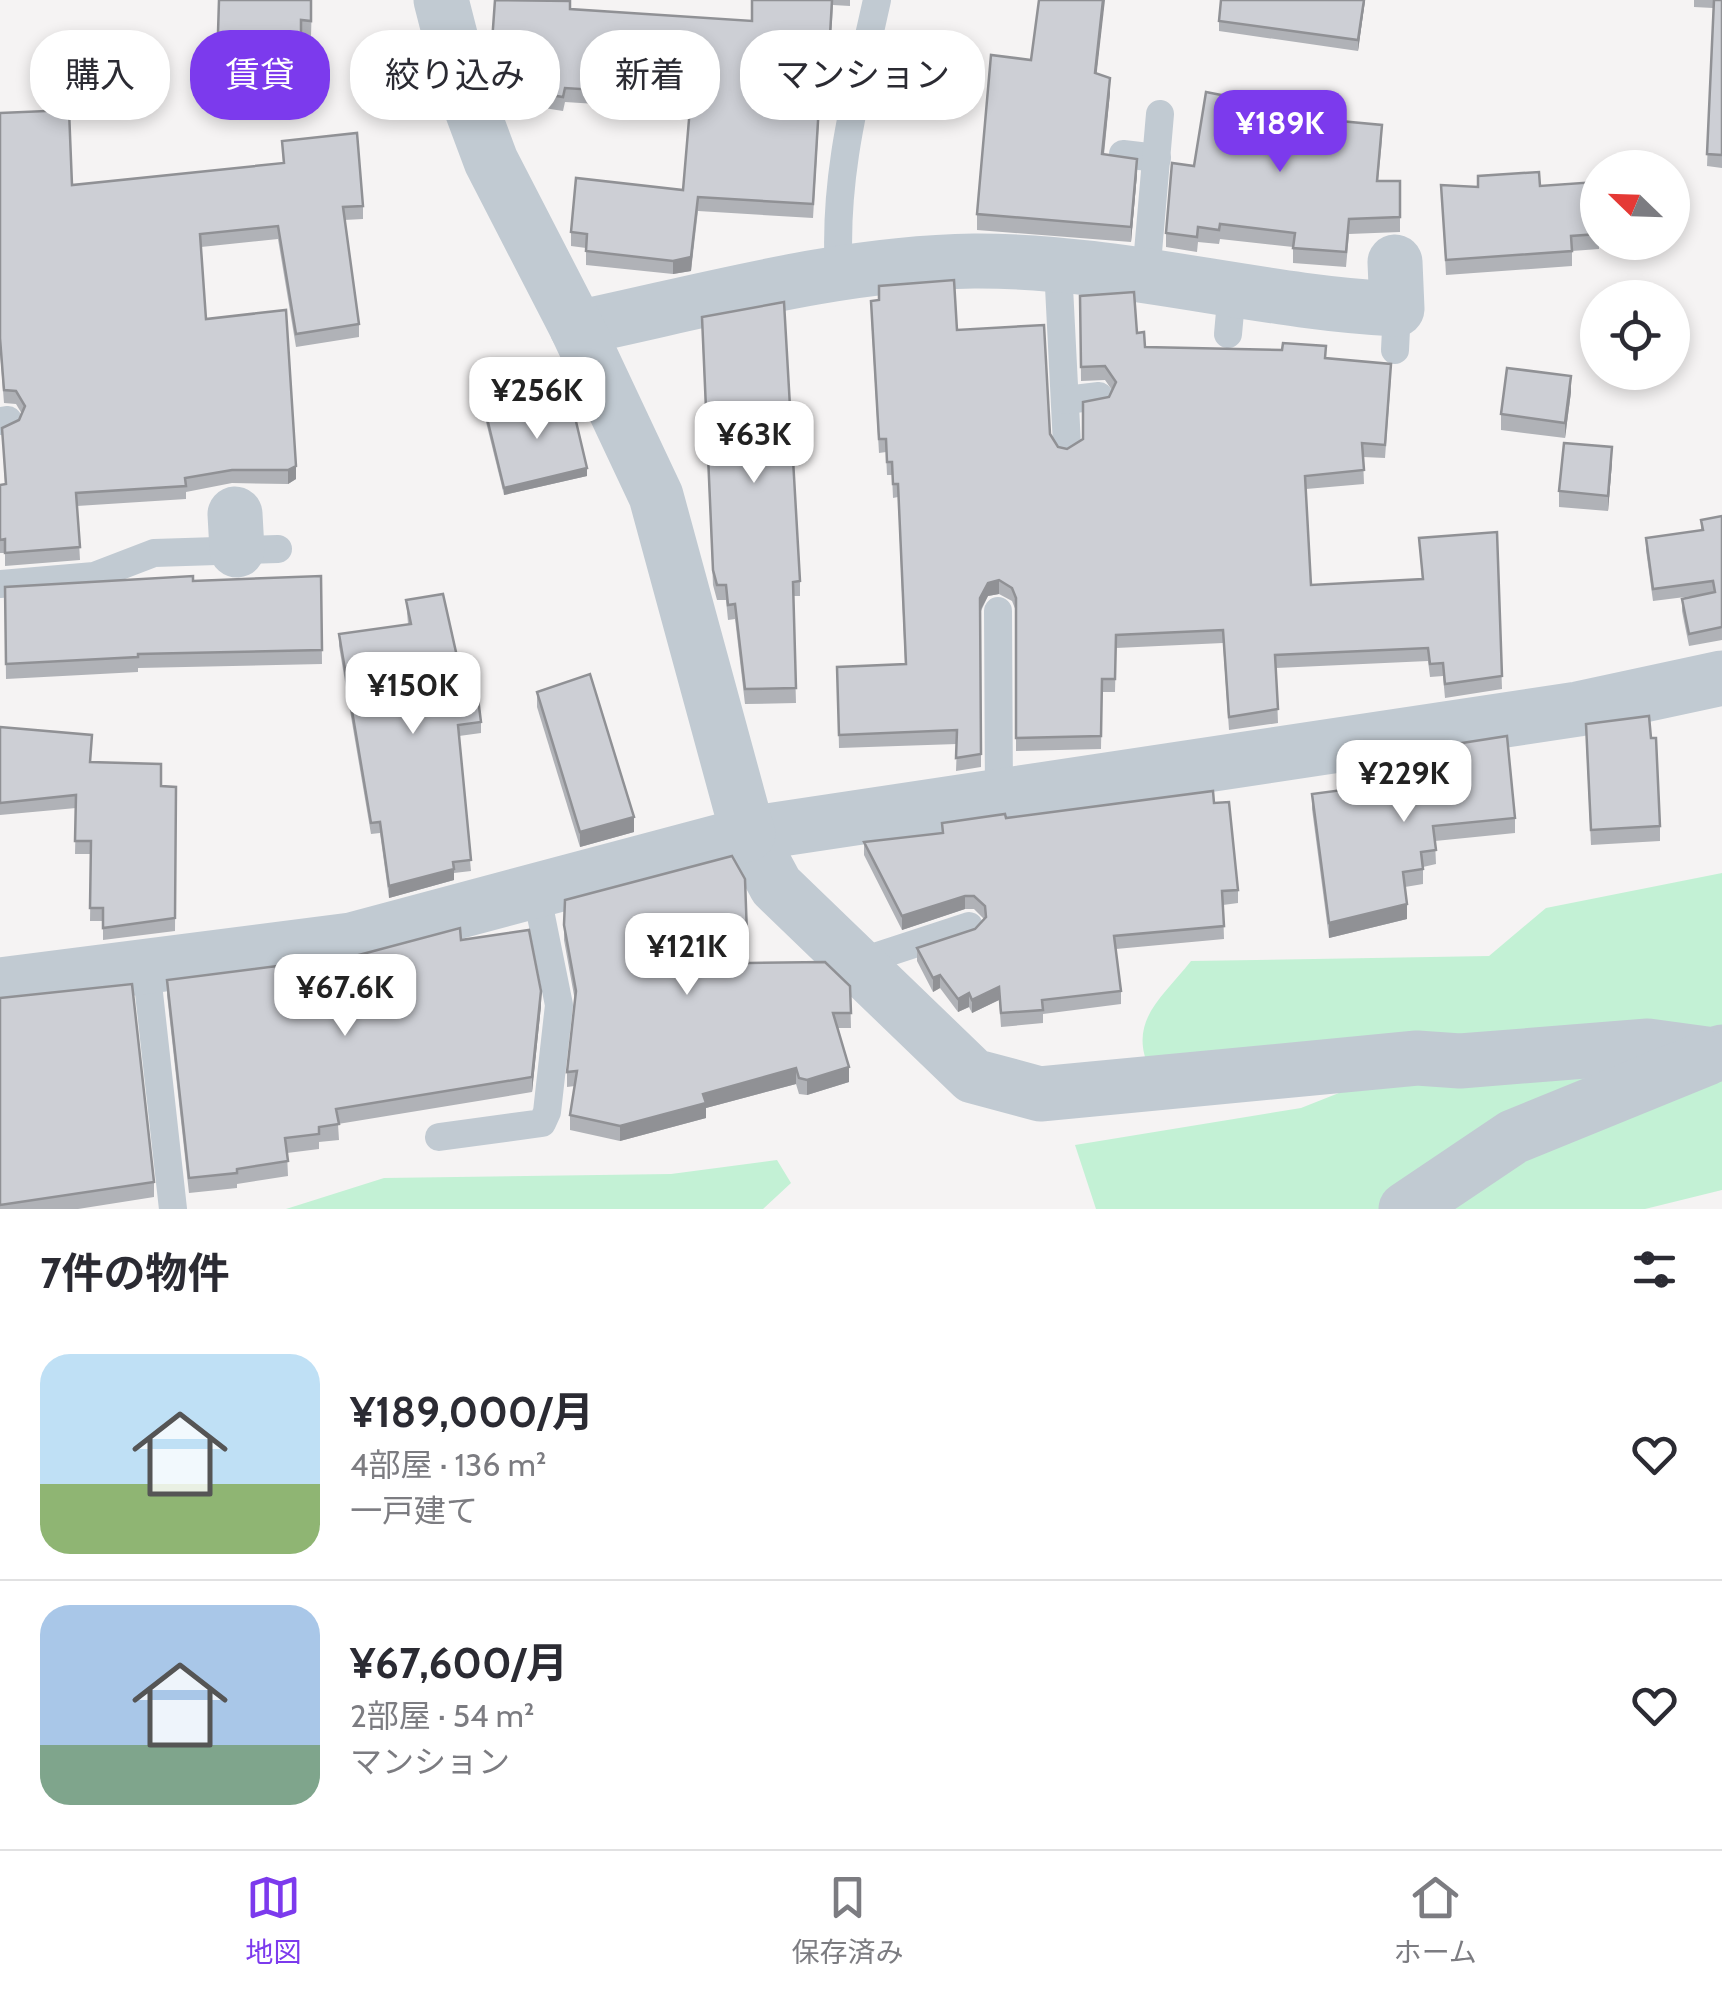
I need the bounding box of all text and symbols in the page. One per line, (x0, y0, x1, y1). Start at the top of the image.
chip: 購入 (30, 30, 170, 120)
chip: 賃貸 (190, 30, 330, 120)
chip: 絞り込み (350, 30, 560, 120)
chip: 新着 (580, 30, 720, 120)
chip: マンション (740, 30, 985, 120)
pin: ¥189K (1210, 90, 1350, 175)
text: ¥189K (1236, 103, 1324, 142)
north arrow (1580, 150, 1690, 260)
map controls (1580, 150, 1690, 390)
button: locate (1580, 280, 1690, 390)
pin: ¥256K (467, 357, 607, 442)
text: ¥256K (491, 370, 583, 409)
pin: ¥63K (695, 401, 813, 486)
text: ¥63K (717, 414, 791, 453)
pin: ¥150K (343, 652, 483, 737)
text: ¥150K (368, 665, 458, 704)
pin: ¥229K (1334, 740, 1474, 825)
text: ¥229K (1358, 753, 1450, 792)
pin: ¥121K (617, 913, 757, 998)
text: ¥121K (647, 926, 727, 965)
pin: ¥67.6K (264, 954, 426, 1039)
text: ¥67.6K (296, 967, 394, 1006)
icon: filters (1627, 1242, 1682, 1297)
text: 7件の物件 (40, 1247, 229, 1299)
text: ¥189,000/月 (350, 1386, 594, 1438)
icon: home (120, 1394, 240, 1514)
icon: heart (1627, 1427, 1682, 1482)
text: 4部屋 · 136 m² (350, 1445, 546, 1484)
text: 一戸建て (350, 1491, 478, 1530)
text: ¥67,600/月 (350, 1637, 568, 1689)
icon: home (120, 1645, 240, 1765)
icon: heart (1627, 1678, 1682, 1733)
text: 2部屋 · 54 m² (350, 1696, 534, 1735)
text: マンション (350, 1742, 510, 1781)
tab: 地図 (245, 1870, 301, 1970)
tab: 保存済み (791, 1870, 903, 1970)
tab: ホーム (1394, 1870, 1477, 1970)

